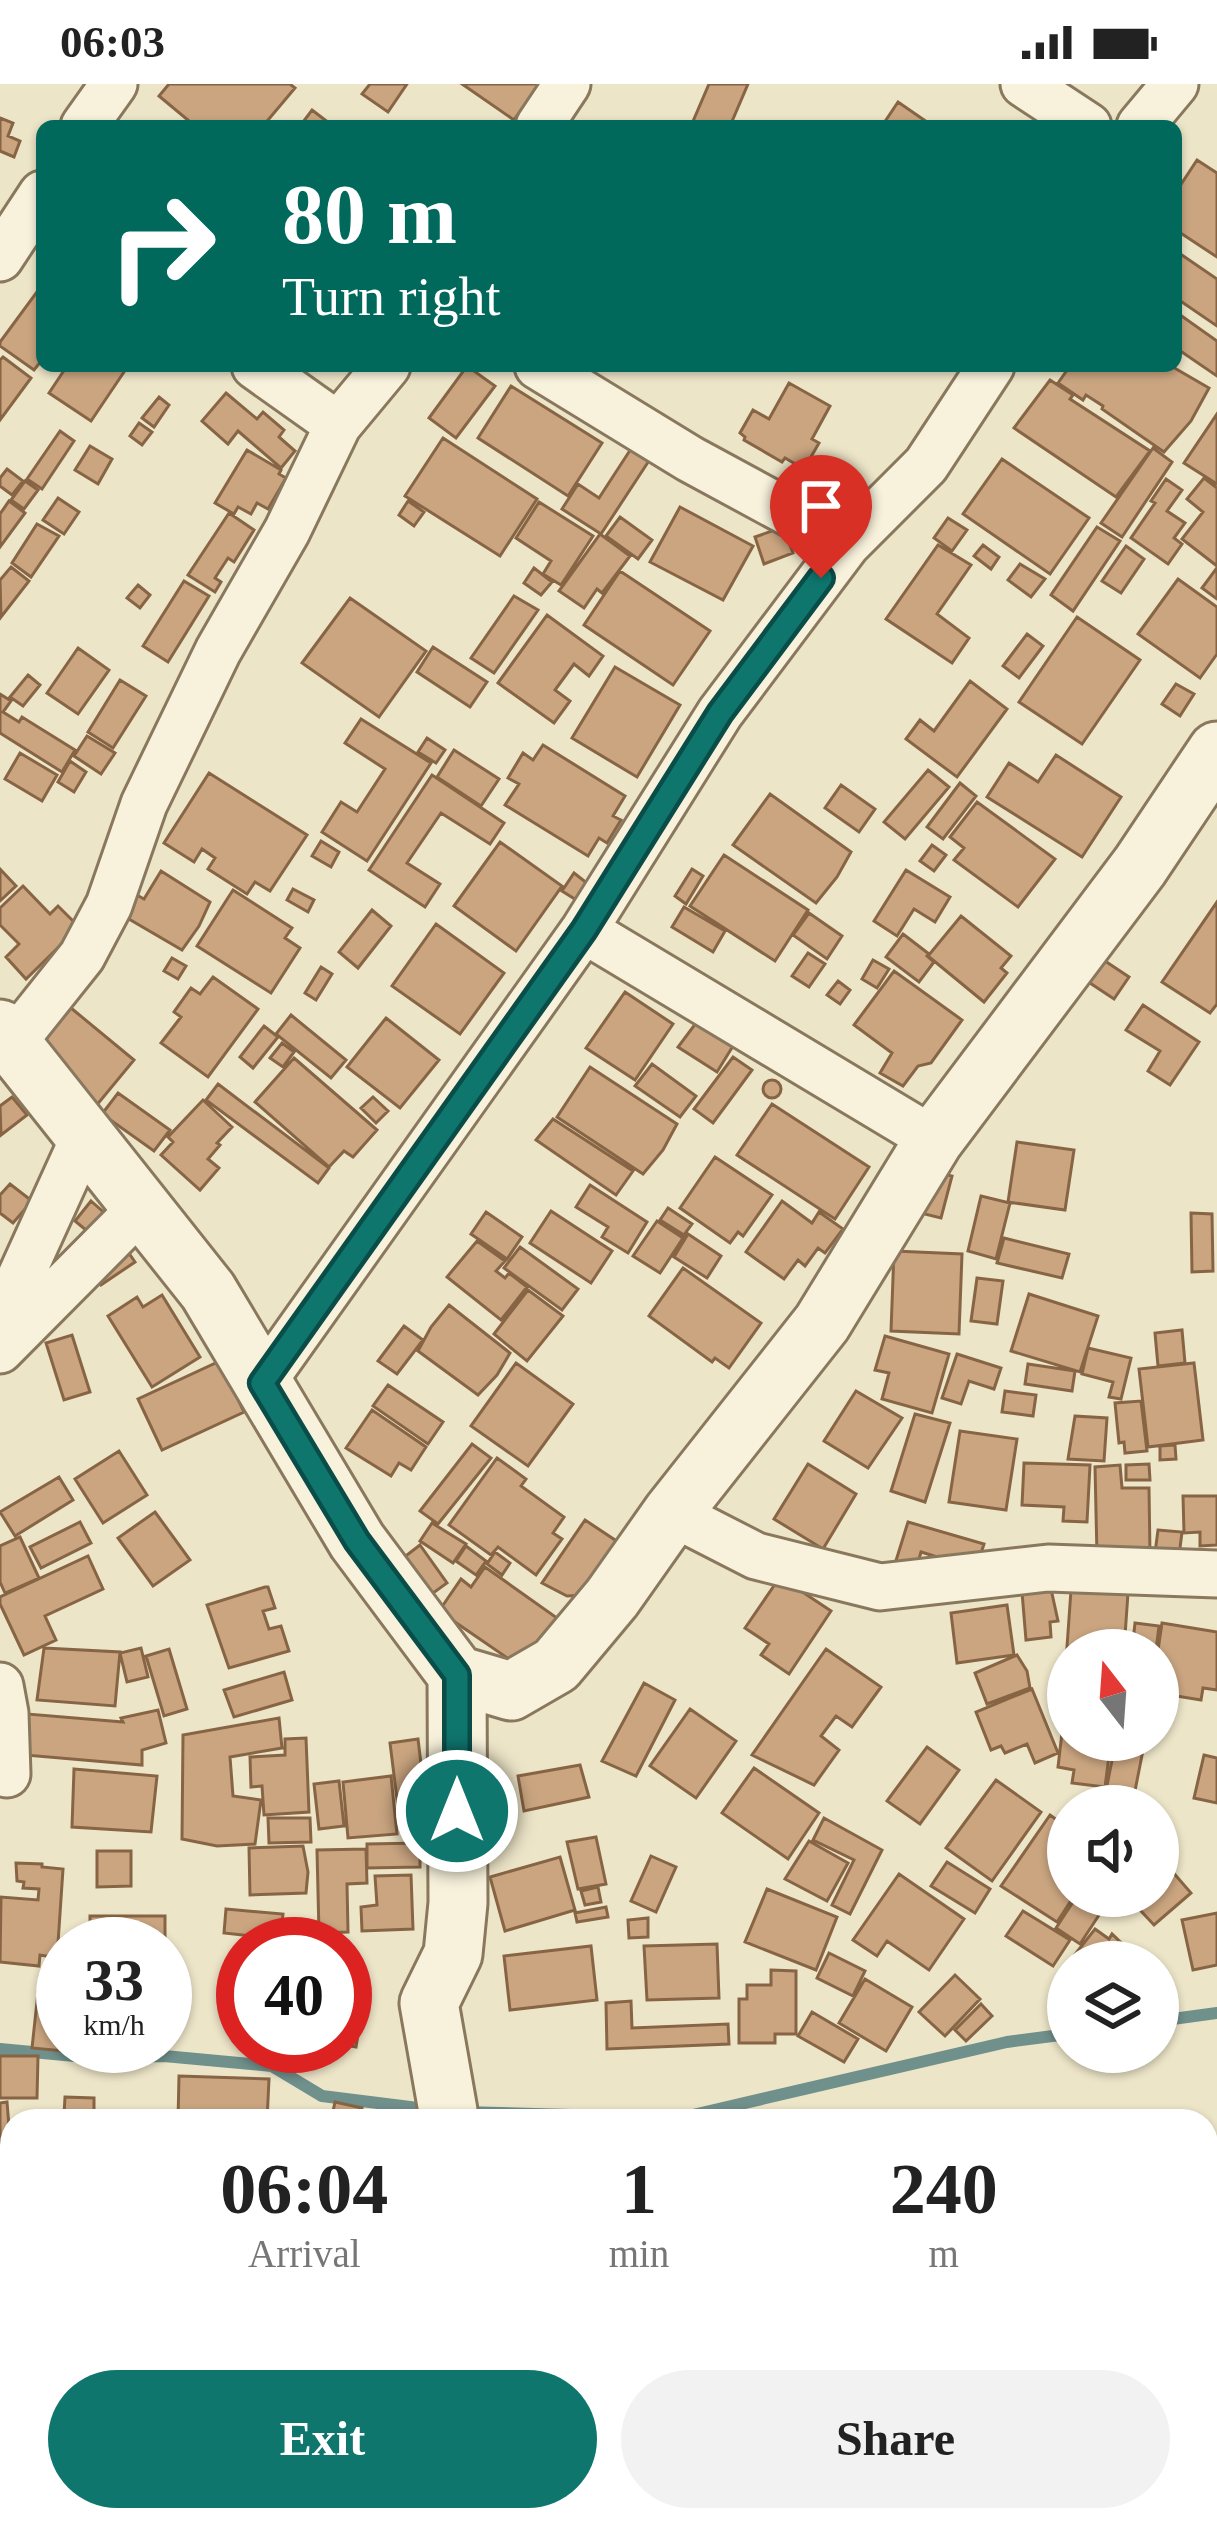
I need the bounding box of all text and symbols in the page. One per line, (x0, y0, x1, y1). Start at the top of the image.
text: 06:03 (60, 17, 165, 67)
icon: right (84, 168, 240, 324)
text: 80 m (282, 168, 457, 261)
text: Turn right (282, 267, 501, 327)
pin (770, 455, 872, 578)
icon: arrive (788, 473, 854, 539)
north arrow (1047, 1629, 1179, 1761)
map controls (1047, 1629, 1179, 2073)
position arrow (394, 1748, 520, 1874)
button: sound (1047, 1785, 1179, 1917)
speed limit sign: 40 (216, 1917, 372, 2073)
button: layers (1047, 1941, 1179, 2073)
text: 33 (84, 1947, 144, 2013)
text: km/h (83, 2008, 145, 2041)
text: 06:04 (220, 2149, 388, 2229)
text: 1 (621, 2149, 657, 2229)
text: 240 (890, 2149, 998, 2229)
text: Arrival (248, 2232, 361, 2275)
text: min (609, 2232, 669, 2275)
text: m (928, 2232, 959, 2275)
button: Exit (48, 2370, 597, 2508)
button: Share (621, 2370, 1170, 2508)

